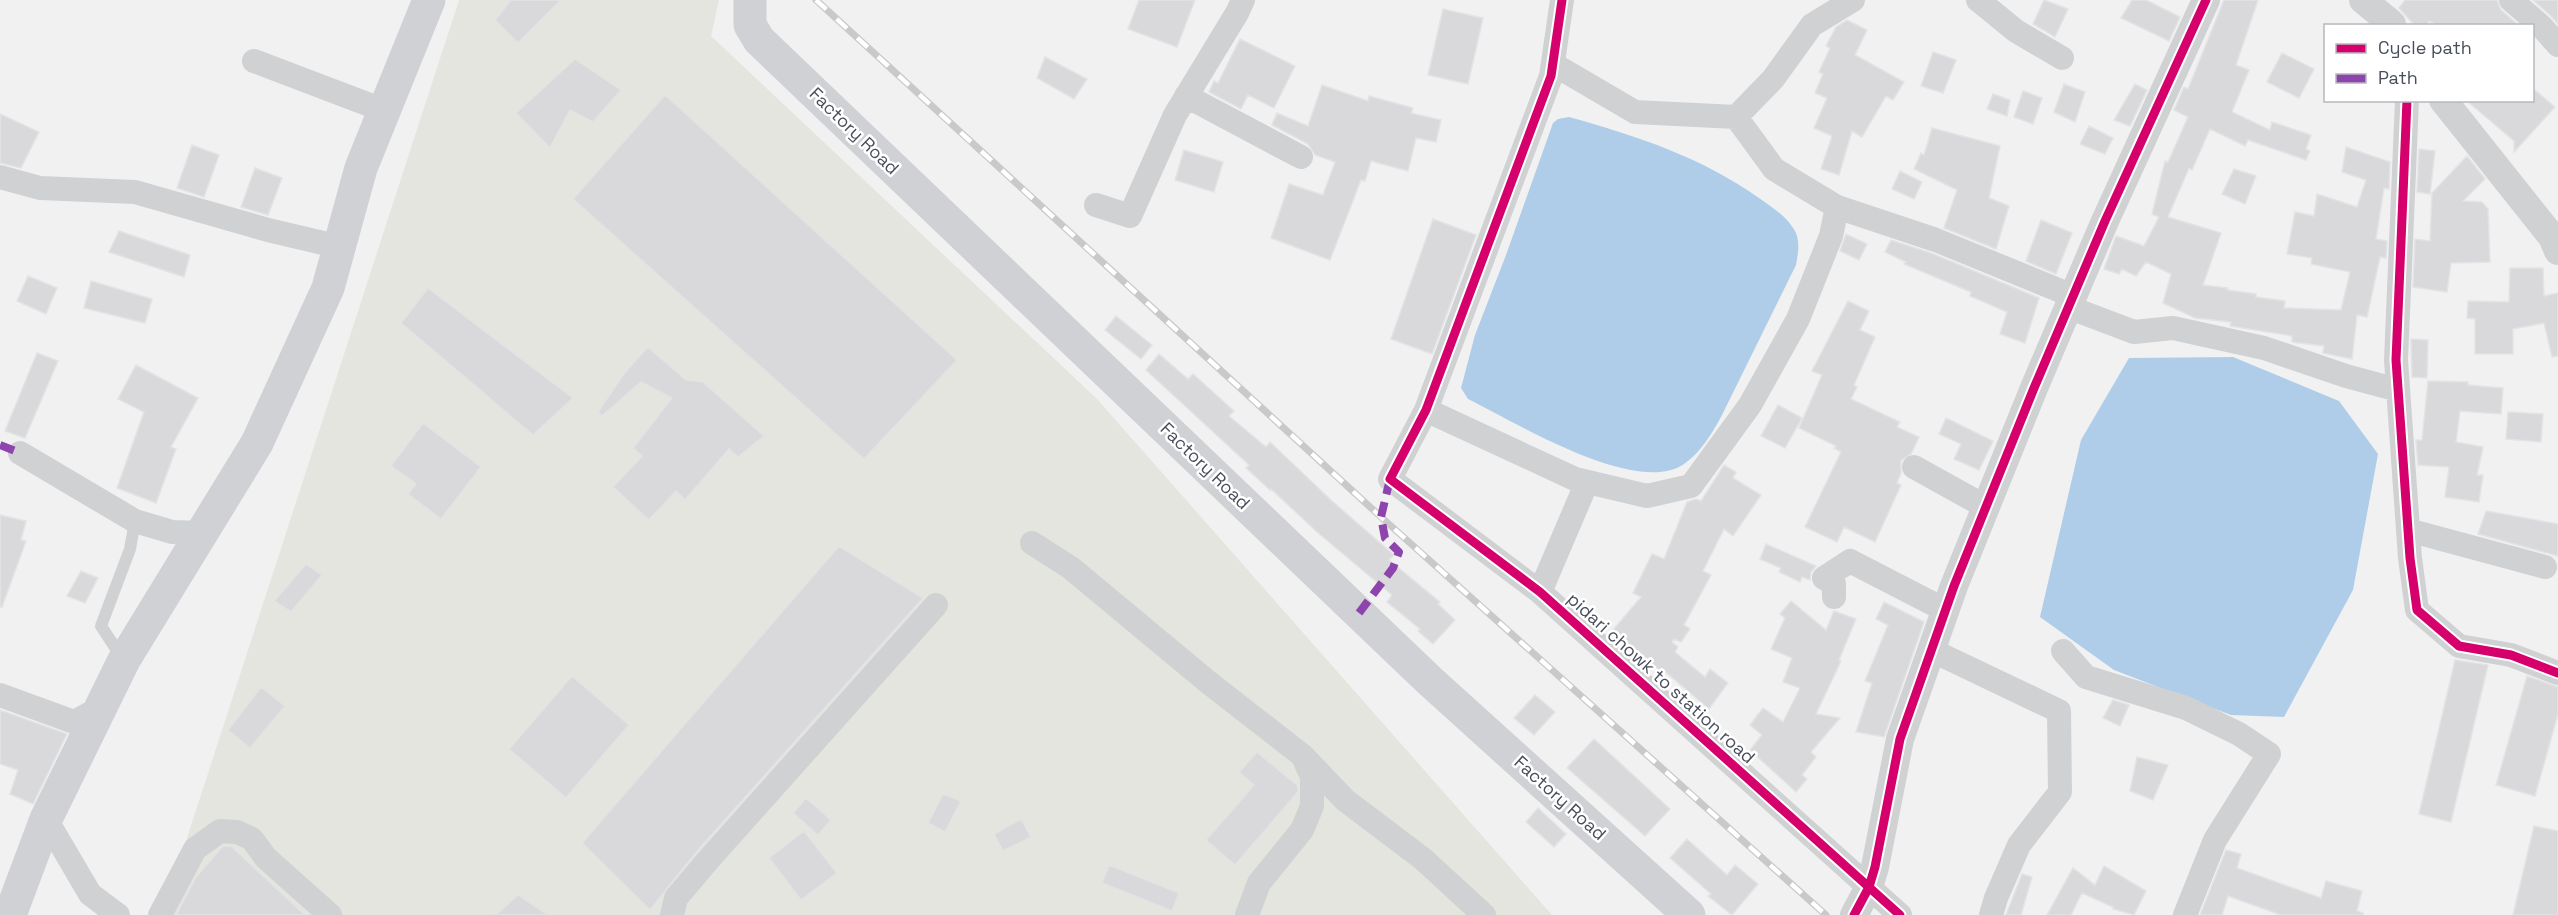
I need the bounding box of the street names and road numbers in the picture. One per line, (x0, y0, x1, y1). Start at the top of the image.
street label: Factory Road (805, 82, 904, 179)
street label: Factory Road (1156, 417, 1255, 514)
street label: pidari chowk to station road (1563, 587, 1760, 768)
street label: Factory Road (1510, 750, 1611, 845)

